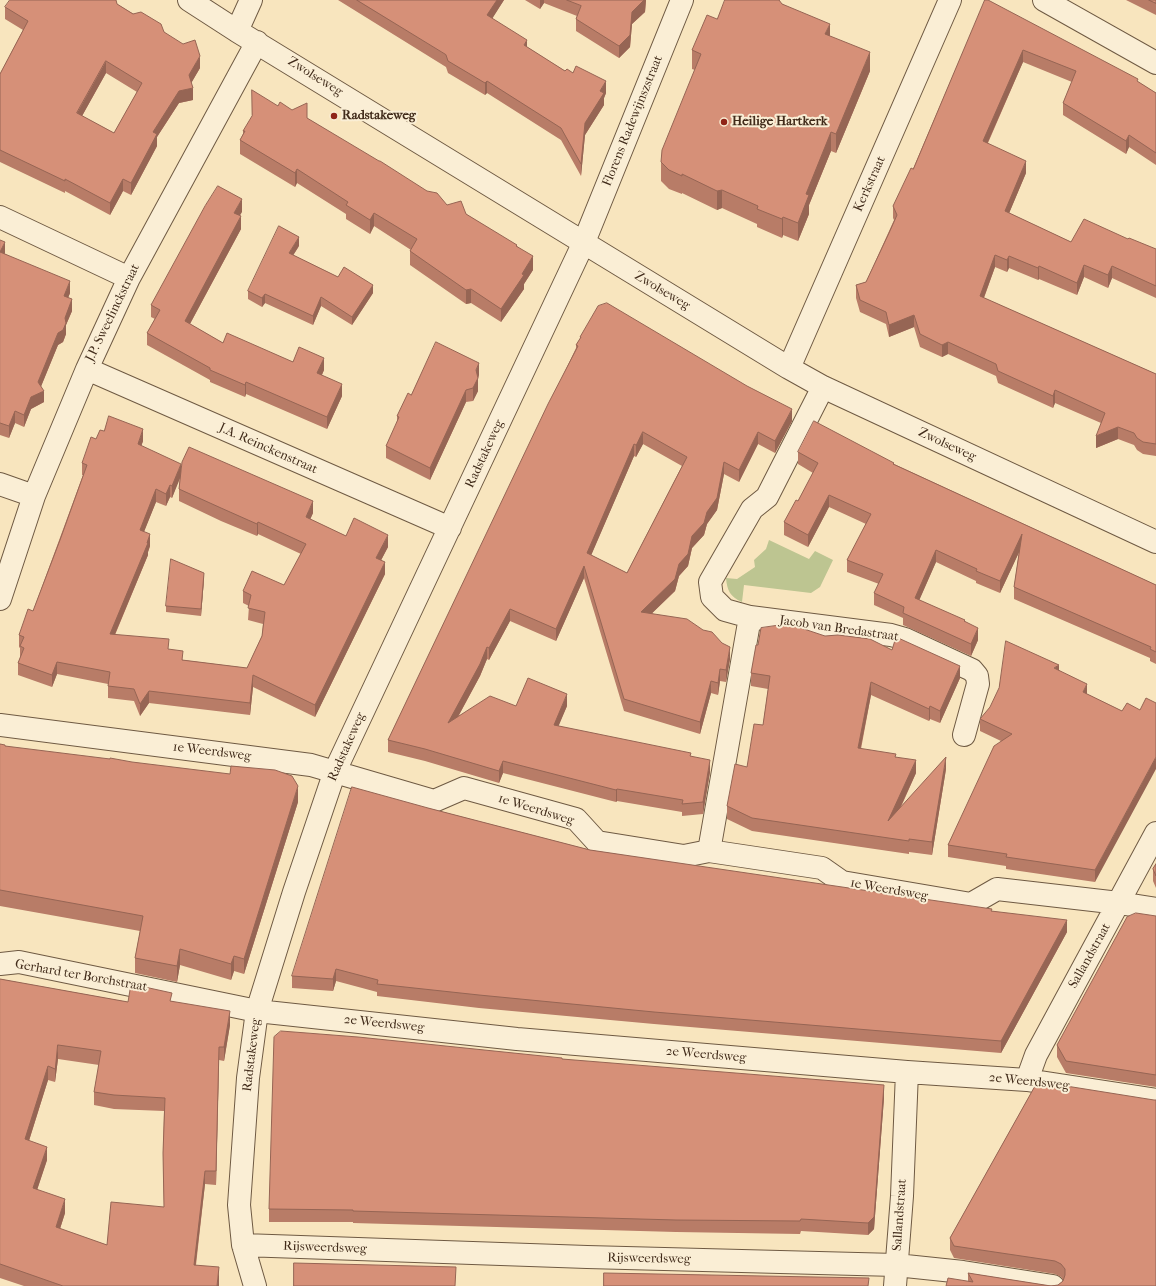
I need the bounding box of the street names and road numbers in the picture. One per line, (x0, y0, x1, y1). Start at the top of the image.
street label: Florens Radewijnszstraat (600, 53, 666, 189)
street label: Zwolseweg (285, 54, 345, 100)
street label: Kerkstraat (851, 154, 889, 214)
street label: J.P. Sweelinckstraat (83, 262, 143, 364)
street label: Zwolseweg (631, 268, 693, 314)
street label: Radstakeweg (462, 417, 508, 491)
street label: J.A. Reinckenstraat (216, 420, 320, 478)
street label: Zwolseweg (916, 425, 978, 465)
street label: Jacob van Bredastraat (778, 613, 900, 645)
street label: Radstakeweg (325, 710, 369, 784)
street label: 1e Weerdsweg (172, 739, 252, 765)
street label: 1e Weerdsweg (496, 791, 576, 829)
street label: 1e Weerdsweg (849, 875, 929, 905)
street label: Sallandstraat (1066, 921, 1114, 991)
street label: Gerhard ter Borchstraat (14, 957, 148, 995)
street label: 2e Weerdsweg (343, 1012, 425, 1036)
street label: Radstakeweg (240, 1017, 264, 1093)
street label: 2e Weerdsweg (665, 1044, 747, 1066)
street label: 2e Weerdsweg (988, 1070, 1070, 1094)
street label: Sallandstraat (890, 1178, 910, 1252)
street label: Rijsweerdsweg (283, 1239, 367, 1257)
street label: Rijsweerdsweg (607, 1250, 691, 1268)

